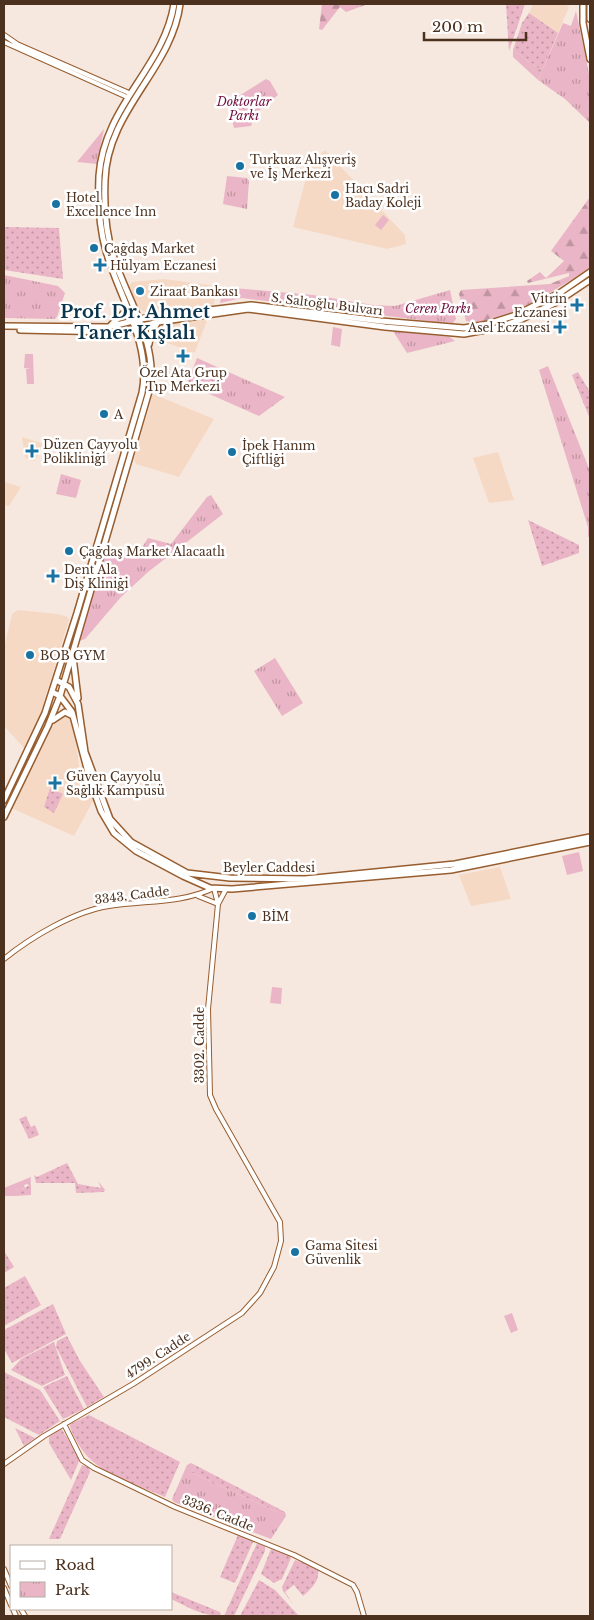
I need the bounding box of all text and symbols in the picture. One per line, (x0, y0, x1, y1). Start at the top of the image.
scale bar (424, 10, 526, 42)
text: 200 m (432, 17, 483, 36)
park label: Doktorlar Parkı (216, 94, 272, 123)
place label: Turkuaz Alışveriş ve İş Merkezi (250, 152, 356, 181)
marker: Turkuaz Alışveriş ve İş Merkezi (234, 160, 246, 172)
place label: Hacı Sadri Baday Koleji (345, 181, 421, 210)
marker: Hacı Sadri Baday Koleji (329, 189, 341, 201)
place label: Hotel Excellence Inn (66, 190, 156, 219)
marker: Hotel Excellence Inn (50, 198, 62, 210)
place label: Çağdaş Market (104, 241, 195, 256)
marker: Çağdaş Market (88, 242, 100, 254)
place label: Hülyam Eczanesi (110, 258, 216, 273)
marker: Hülyam Eczanesi (94, 259, 106, 271)
place label: Ziraat Bankası (150, 284, 238, 299)
marker: Ziraat Bankası (134, 285, 146, 297)
street label: S. Saltoğlu Bulvarı (270, 290, 384, 318)
place label: Vitrin Eczanesi (514, 291, 567, 320)
marker: Vitrin Eczanesi (571, 299, 583, 311)
district label: Prof. Dr. Ahmet Taner Kışlalı (60, 301, 210, 344)
park label: Ceren Parkı (405, 301, 471, 316)
place label: Asel Eczanesi (467, 320, 550, 335)
marker: Asel Eczanesi (554, 321, 566, 333)
marker: Özel Ata Grup Tıp Merkezi (176, 349, 190, 363)
place label: Özel Ata Grup Tıp Merkezi (139, 364, 227, 394)
place label: A (113, 407, 124, 422)
marker: A (98, 408, 110, 420)
place label: Düzen Çayyolu Polikliniği (43, 437, 138, 466)
place label: İpek Hanım Çiftliği (242, 437, 316, 467)
marker: Düzen Çayyolu Polikliniği (25, 444, 39, 458)
marker: İpek Hanım Çiftliği (226, 446, 238, 458)
place label: Çağdaş Market Alacaatlı (79, 544, 225, 559)
marker: Çağdaş Market Alacaatlı (63, 545, 75, 557)
place label: Dent Ala Diş Kliniği (64, 562, 129, 591)
marker: Dent Ala Diş Kliniği (46, 569, 60, 583)
place label: BOB GYM (40, 648, 105, 663)
marker: BOB GYM (24, 649, 36, 661)
place label: Güven Çayyolu Sağlık Kampüsü (66, 769, 165, 798)
marker: Güven Çayyolu Sağlık Kampüsü (48, 776, 62, 790)
street label: Beyler Caddesi (223, 860, 315, 875)
street label: 3343. Cadde (94, 883, 170, 907)
place label: BİM (262, 908, 289, 924)
marker: BİM (246, 910, 258, 922)
street label: 3302. Cadde (192, 1007, 207, 1083)
place label: Gama Sitesi Güvenlik (305, 1238, 378, 1267)
marker: Gama Sitesi Güvenlik (289, 1246, 301, 1258)
street label: 4799. Cadde (123, 1328, 193, 1381)
street label: 3336. Cadde (180, 1492, 256, 1534)
legend (10, 1545, 172, 1610)
text: Road (55, 1555, 95, 1574)
text: Park (55, 1580, 91, 1599)

